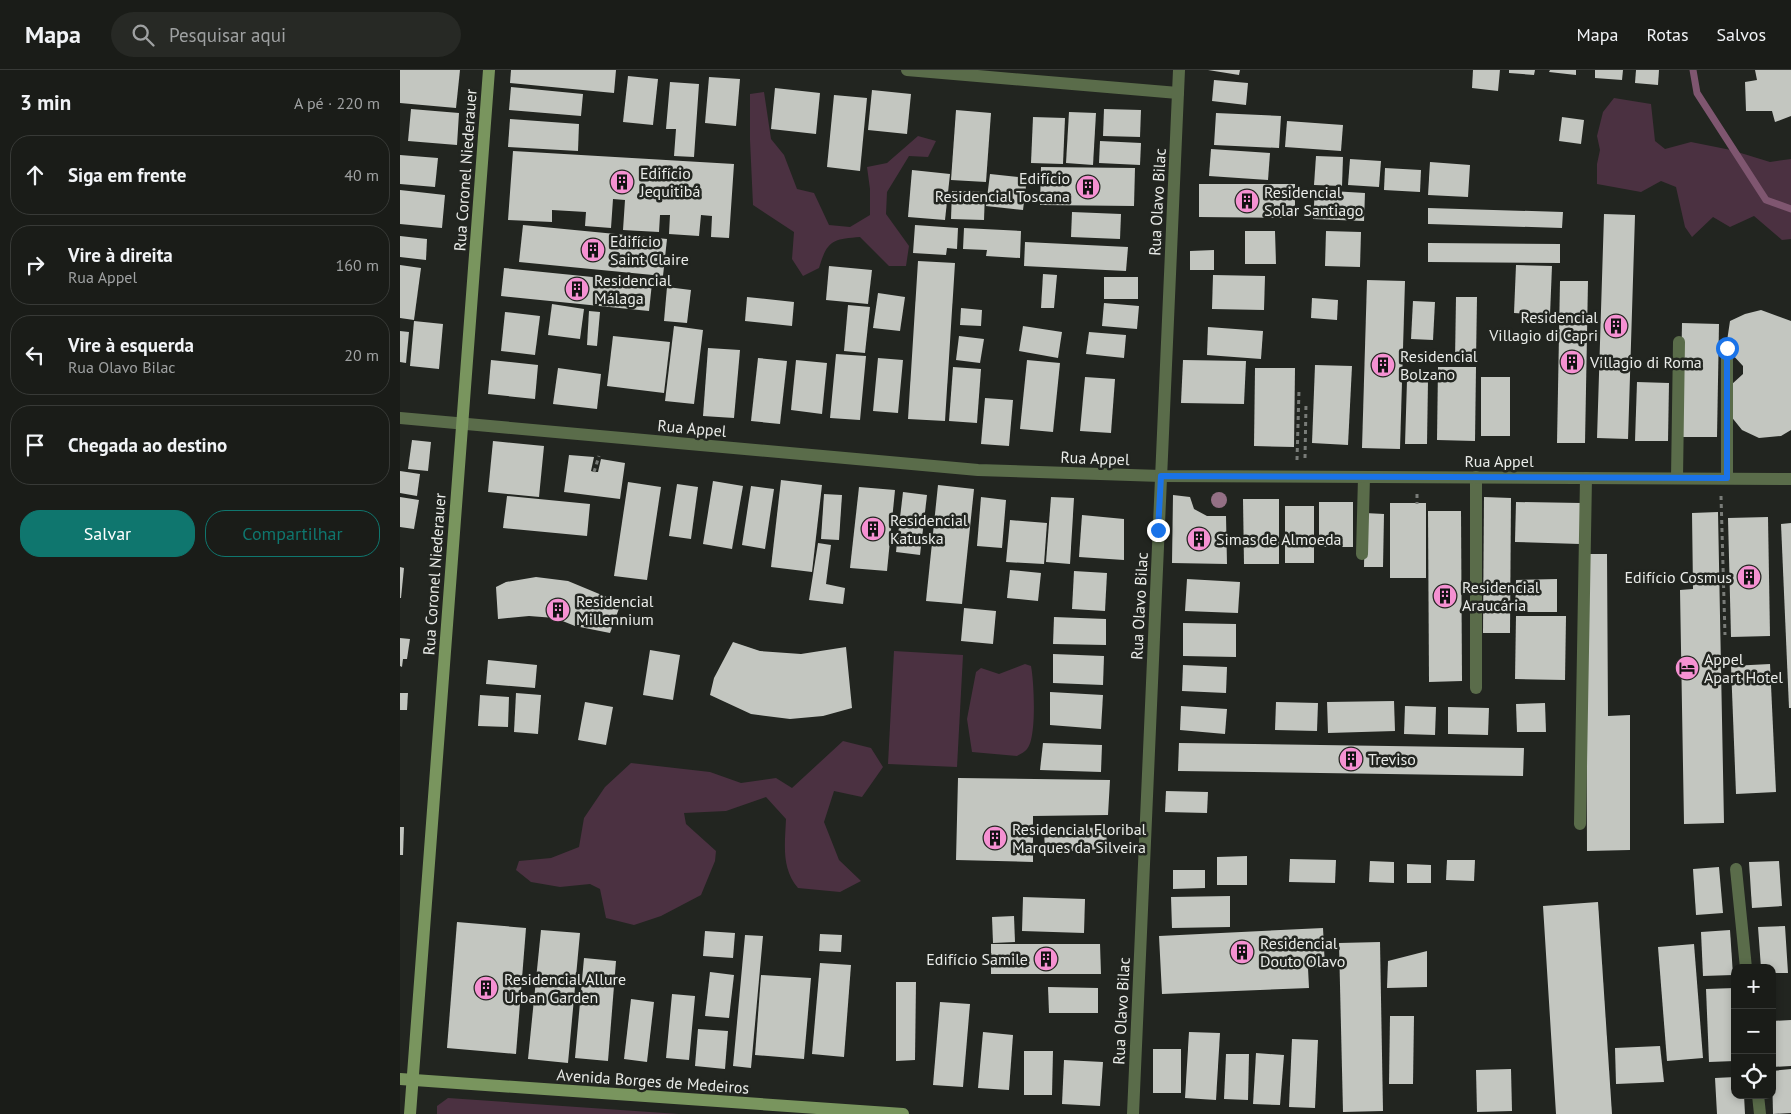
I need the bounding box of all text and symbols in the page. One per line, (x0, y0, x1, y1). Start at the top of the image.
search box (111, 12, 461, 57)
text: Mapa (25, 19, 81, 50)
icon: search (129, 21, 157, 49)
text: Pesquisar aqui (169, 23, 286, 47)
text: Mapa (1577, 23, 1618, 46)
text: Rotas (1646, 23, 1689, 46)
text: Salvos (1717, 23, 1766, 46)
street label: Rua Coronel Niederauer (449, 88, 481, 252)
text: 3 min (20, 89, 71, 116)
text: A pé · 220 m (294, 93, 380, 113)
street label: Rua Olavo Bilac (1144, 148, 1170, 256)
icon: ahead (21, 161, 49, 189)
text: Siga em frente (68, 163, 186, 187)
place label: Edifício Jequitibá (639, 163, 700, 201)
text: 40 m (344, 165, 379, 185)
place label: Edifício Residencial Toscana (935, 168, 1070, 206)
building icon: Edifício Jequitibá (609, 169, 635, 195)
building icon: Edifício Residencial Toscana (1075, 174, 1101, 200)
place label: Residencial Solar Santiago (1264, 182, 1363, 220)
building icon: Residencial Solar Santiago (1234, 188, 1260, 214)
place label: Edifício Saint Claire (610, 231, 689, 269)
building icon: Edifício Saint Claire (580, 237, 606, 263)
text: Vire à direita (68, 243, 173, 267)
icon: right (21, 251, 49, 279)
text: 160 m (336, 255, 379, 275)
text: Rua Appel (68, 267, 137, 287)
place label: Residencial Málaga (594, 270, 672, 308)
building icon: Residencial Málaga (564, 276, 590, 302)
place label: Residencial Villagio di Capri (1488, 307, 1598, 345)
building icon: Residencial Villagio di Capri (1603, 313, 1629, 339)
text: Vire à esquerda (68, 333, 194, 357)
route start (1716, 337, 1739, 360)
icon: left (21, 341, 49, 369)
text: 20 m (344, 345, 379, 365)
place label: Residencial Bolzano (1400, 346, 1478, 384)
building icon: Villagio di Roma (1559, 349, 1585, 375)
building icon: Residencial Bolzano (1370, 352, 1396, 378)
place label: Villagio di Roma (1589, 352, 1702, 372)
text: Rua Olavo Bilac (68, 357, 176, 377)
street label: Rua Appel (657, 415, 728, 441)
icon: arrive (21, 431, 49, 459)
text: Chegada ao destino (68, 433, 227, 457)
street label: Rua Appel (1060, 447, 1130, 469)
street label: Rua Appel (1464, 451, 1534, 471)
street label: Rua Coronel Niederauer (418, 492, 450, 656)
button: Salvar (20, 510, 195, 557)
button: Compartilhar (205, 510, 380, 557)
place label: Residencial Katuska (890, 510, 968, 548)
building icon: Residencial Katuska (860, 516, 886, 542)
route end (1147, 519, 1170, 542)
building icon: Simas de Almoeda (1186, 526, 1212, 552)
place label: Simas de Almoeda (1216, 529, 1342, 549)
street label: Rua Olavo Bilac (1126, 552, 1152, 660)
building icon: Edifício Cosmus (1736, 564, 1762, 590)
place label: Edifício Cosmus (1625, 567, 1732, 587)
place label: Residencial Araucária (1462, 577, 1540, 615)
building icon: Residencial Araucária (1432, 583, 1458, 609)
place label: Residencial Millennium (576, 591, 654, 629)
building icon: Residencial Millennium (545, 597, 571, 623)
place label: Appel Apart Hotel (1704, 649, 1783, 687)
hotel icon: Appel Apart Hotel (1674, 655, 1700, 681)
building icon: Treviso (1338, 746, 1364, 772)
place label: Treviso (1368, 749, 1416, 769)
place label: Residencial Floribal Marques da Silveira (1012, 819, 1147, 857)
building icon: Residencial Floribal Marques da Silveira (982, 825, 1008, 851)
place label: Residencial Douto Olavo (1260, 933, 1345, 971)
building icon: Residencial Douto Olavo (1229, 939, 1255, 965)
building icon: Edifício Samile (1033, 946, 1059, 972)
place label: Edifício Samile (926, 949, 1028, 969)
street label: Rua Olavo Bilac (1108, 957, 1134, 1065)
map controls (1731, 964, 1776, 1099)
button: + (1731, 964, 1776, 1009)
place label: Residencial Allure Urban Garden (504, 969, 626, 1007)
building icon: Residencial Allure Urban Garden (473, 975, 499, 1001)
button: − (1731, 1009, 1776, 1054)
button: locate (1731, 1054, 1776, 1099)
street label: Avenida Borges de Medeiros (556, 1064, 750, 1098)

